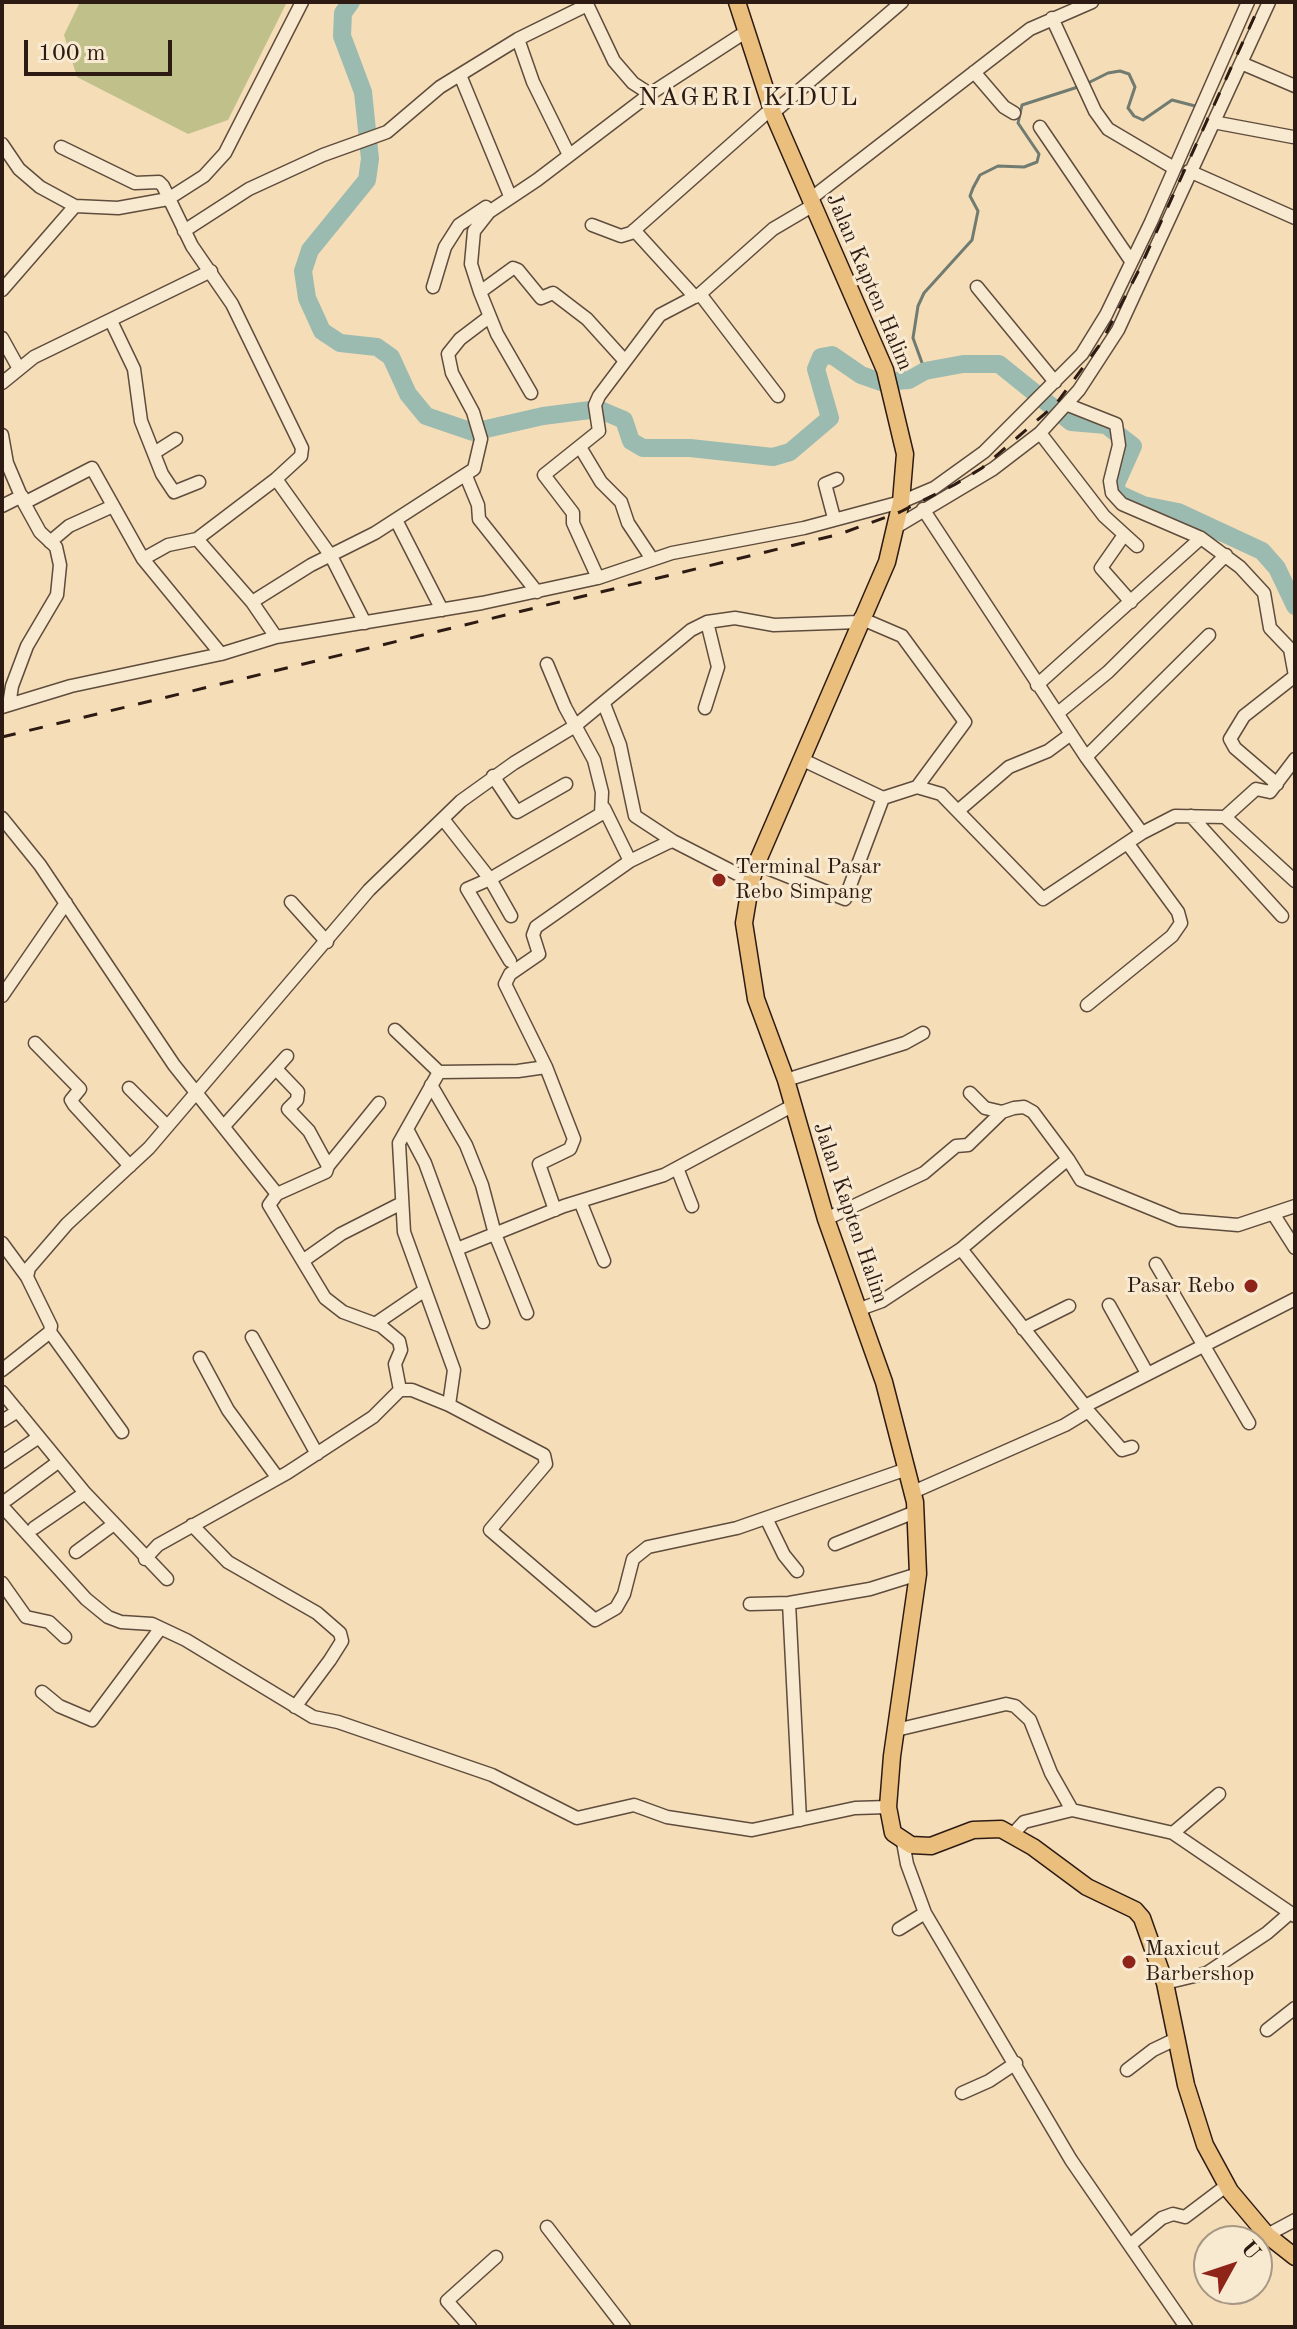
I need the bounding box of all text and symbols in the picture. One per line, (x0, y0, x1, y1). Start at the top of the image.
scale bar (28, 24, 176, 74)
text: 100 m (38, 42, 106, 66)
district label: NAGERI KIDUL (638, 82, 860, 114)
street label: Jalan Kapten Halim (820, 189, 918, 375)
place label: Terminal Pasar Rebo Simpang (735, 854, 881, 906)
marker: Terminal Pasar Rebo Simpang (710, 871, 728, 889)
street label: Jalan Kapten Halim (807, 1119, 893, 1307)
place label: Pasar Rebo (1126, 1273, 1235, 1299)
marker: Pasar Rebo (1242, 1277, 1260, 1295)
place label: Maxicut Barbershop (1145, 1936, 1254, 1988)
marker: Maxicut Barbershop (1120, 1953, 1138, 1971)
north arrow (1193, 2225, 1273, 2305)
text: U (1236, 2237, 1264, 2265)

